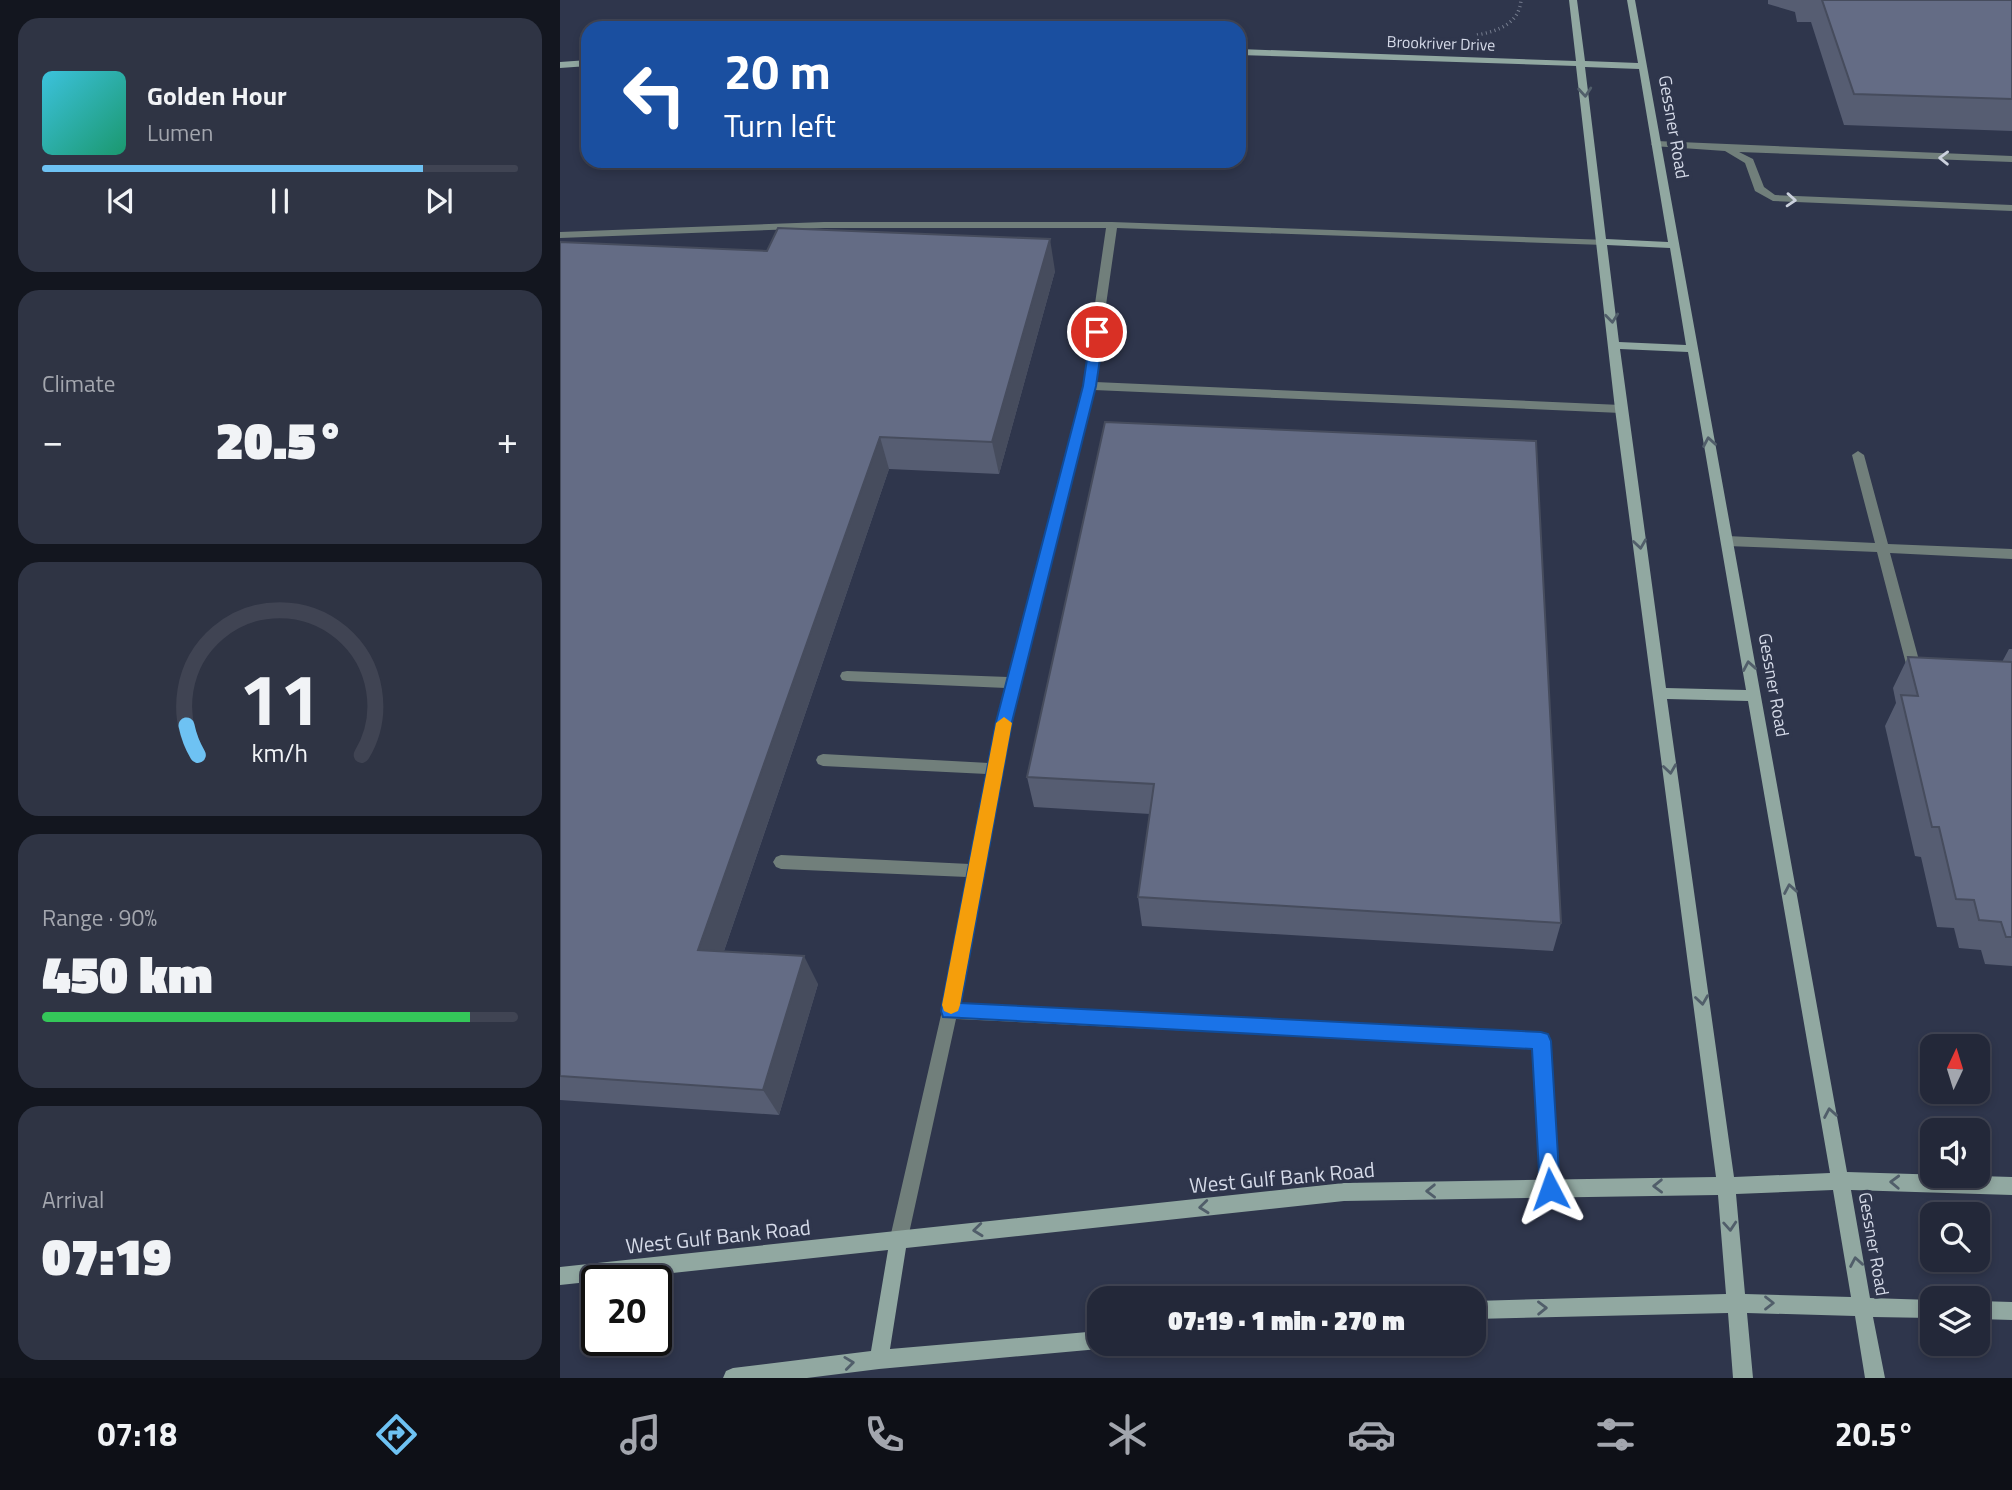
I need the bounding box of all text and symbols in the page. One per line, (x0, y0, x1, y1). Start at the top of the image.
street label: Brookriver Drive (1386, 29, 1496, 57)
text: 20 m (724, 33, 831, 108)
icon: left (609, 49, 700, 140)
street label: Gessner Road (1652, 73, 1696, 181)
text: Golden Hour (147, 76, 287, 115)
one-way arrow (1577, 87, 1592, 98)
text: Turn left (724, 101, 836, 149)
text: Lumen (147, 115, 213, 150)
one-way arrow (1938, 150, 1949, 165)
icon: previous (102, 182, 140, 220)
icon: pause (261, 182, 299, 220)
icon: next (420, 182, 458, 220)
one-way arrow (1786, 192, 1797, 207)
pin (1067, 302, 1127, 362)
one-way arrow (1604, 312, 1619, 324)
icon: arrive (1078, 313, 1116, 351)
text: Climate (42, 366, 115, 401)
text: 20.5° (215, 400, 345, 479)
text: − (42, 411, 63, 469)
text: + (497, 411, 518, 469)
one-way arrow (1702, 436, 1717, 448)
one-way arrow (1632, 538, 1647, 549)
street label: Gessner Road (1752, 631, 1796, 739)
text: 11 (239, 643, 321, 753)
one-way arrow (1742, 660, 1757, 672)
text: km/h (252, 734, 308, 772)
one-way arrow (1662, 763, 1677, 775)
one-way arrow (1783, 884, 1798, 895)
text: Range · 90% (42, 900, 157, 935)
text: 450 km (42, 934, 213, 1013)
one-way arrow (1694, 994, 1709, 1006)
north arrow (1920, 1034, 1990, 1104)
map controls (1920, 1034, 1990, 1356)
one-way arrow (1824, 1107, 1839, 1119)
button: sound (1920, 1118, 1990, 1188)
position arrow (1513, 1152, 1587, 1226)
street label: West Gulf Bank Road (1188, 1153, 1376, 1201)
one-way arrow (1889, 1174, 1900, 1190)
one-way arrow (1652, 1178, 1663, 1194)
text: Arrival (42, 1182, 104, 1217)
one-way arrow (1425, 1183, 1436, 1199)
street label: Gessner Road (1852, 1190, 1896, 1298)
one-way arrow (1198, 1199, 1210, 1214)
button: search (1920, 1202, 1990, 1272)
street label: West Gulf Bank Road (624, 1210, 812, 1262)
text: 07:19 (42, 1216, 171, 1295)
one-way arrow (1722, 1221, 1737, 1232)
one-way arrow (972, 1222, 983, 1237)
one-way arrow (1849, 1256, 1864, 1268)
speed limit sign: 20 (581, 1265, 672, 1356)
button: layers (1920, 1286, 1990, 1356)
one-way arrow (1764, 1296, 1775, 1311)
text: 07:19 · 1 min · 270 m (1168, 1301, 1405, 1340)
one-way arrow (1536, 1301, 1547, 1316)
one-way arrow (843, 1356, 855, 1371)
text: 07:18 (97, 1410, 177, 1458)
icon: directions (372, 1410, 421, 1459)
icon: music (616, 1410, 665, 1459)
icon: phone (860, 1410, 909, 1459)
icon: climate (1103, 1410, 1152, 1459)
icon: car (1347, 1410, 1396, 1459)
icon: filters (1591, 1410, 1640, 1459)
text: 20.5° (1835, 1410, 1915, 1458)

